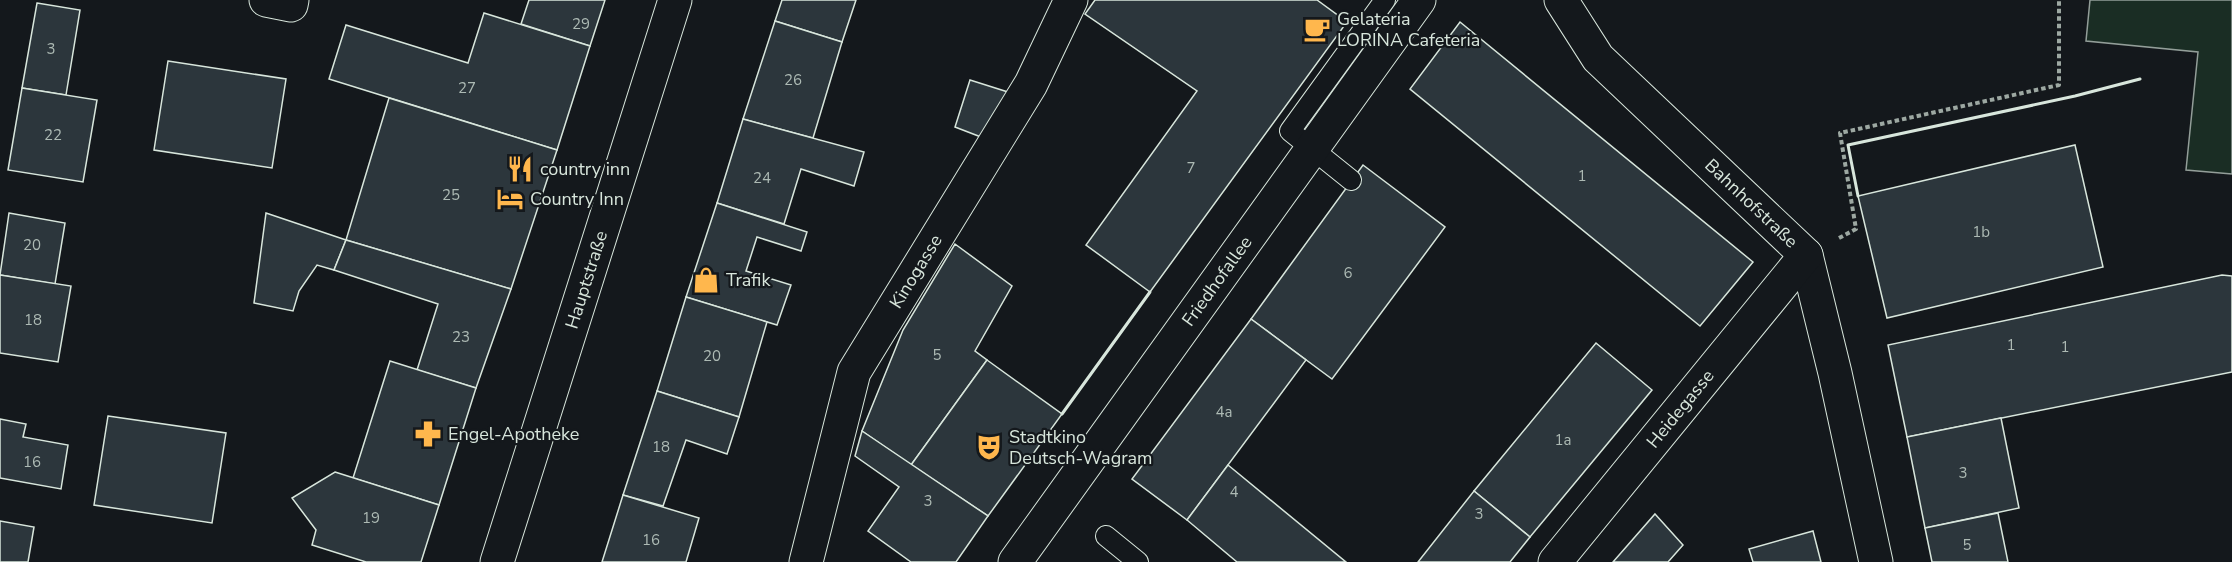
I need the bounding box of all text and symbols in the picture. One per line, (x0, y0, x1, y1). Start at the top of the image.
place label: Gelateria LORINA Cafeteria (1337, 7, 1480, 52)
house number: 29 (572, 14, 590, 34)
cafe icon: Gelateria LORINA Cafeteria (1302, 14, 1332, 44)
house number: 3 (46, 39, 56, 59)
house number: 26 (784, 70, 802, 90)
house number: 27 (458, 78, 476, 98)
house number: 22 (44, 125, 62, 145)
street label: Bahnhofstraße (1700, 153, 1803, 253)
restaurant icon: country inn (505, 154, 535, 184)
place label: country inn (540, 157, 630, 181)
house number: 7 (1186, 158, 1196, 178)
house number: 1 (1577, 166, 1587, 186)
house number: 24 (753, 168, 771, 188)
hotel icon: Country Inn (495, 184, 525, 214)
house number: 25 (442, 185, 460, 205)
place label: Country Inn (530, 187, 624, 211)
house number: 1b (1972, 222, 1990, 242)
street label: Hauptstraße (560, 228, 613, 332)
street label: Kinogasse (884, 230, 948, 313)
street label: Friedhofallee (1176, 231, 1258, 331)
house number: 20 (23, 235, 41, 255)
house number: 6 (1343, 263, 1353, 283)
shop icon: Trafik (691, 265, 721, 295)
place label: Trafik (726, 268, 771, 292)
house number: 18 (24, 310, 42, 330)
house number: 23 (452, 327, 470, 347)
house number: 1 (2006, 335, 2016, 355)
house number: 1 (2060, 337, 2070, 357)
house number: 5 (932, 345, 942, 365)
house number: 20 (703, 346, 721, 366)
street label: Heidegasse (1641, 365, 1720, 453)
house number: 4a (1216, 402, 1232, 422)
pharmacy icon: Engel-Apotheke (413, 419, 443, 449)
place label: Engel-Apotheke (448, 422, 579, 446)
place label: Stadtkino Deutsch-Wagram (1009, 425, 1153, 470)
house number: 1a (1555, 430, 1571, 450)
theatre icon: Stadtkino Deutsch-Wagram (974, 432, 1004, 462)
house number: 18 (652, 437, 670, 457)
house number: 16 (23, 452, 41, 472)
house number: 3 (1958, 463, 1968, 483)
house number: 4 (1229, 482, 1239, 502)
house number: 3 (923, 491, 933, 511)
house number: 3 (1474, 504, 1484, 524)
house number: 19 (362, 508, 380, 528)
house number: 16 (642, 530, 660, 550)
house number: 5 (1962, 535, 1972, 555)

